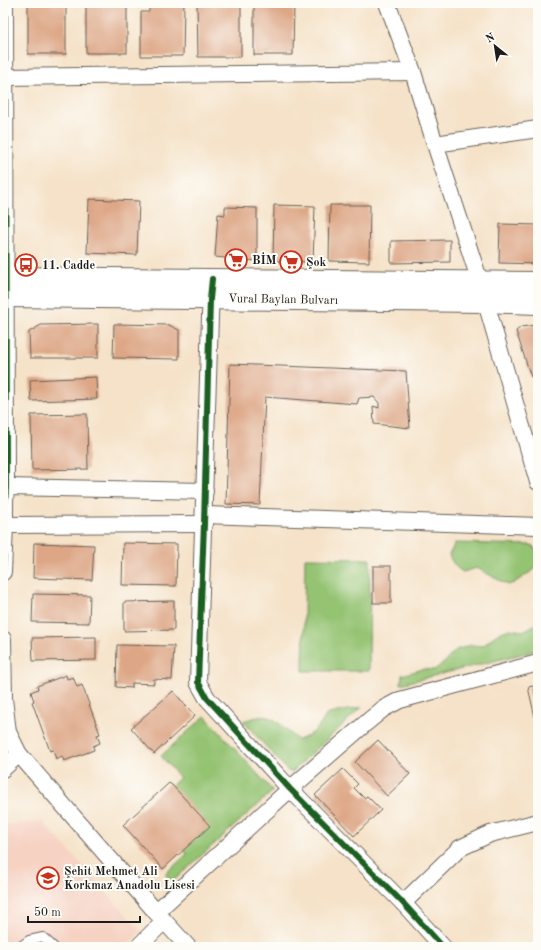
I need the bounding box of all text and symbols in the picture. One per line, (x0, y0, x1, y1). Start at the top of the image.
north arrow (475, 26, 515, 66)
text: N (484, 31, 498, 46)
supermarket icon: BİM (223, 247, 249, 273)
supermarket icon: Şok (278, 249, 304, 275)
bus stop icon: 11. Cadde (13, 252, 39, 278)
place label: BİM (252, 252, 277, 267)
place label: Şok (306, 257, 326, 269)
place label: 11. Cadde (42, 260, 96, 272)
street label: Vural Baylan Bulvarı (228, 293, 338, 307)
school or university icon: Şehit Mehmet Ali Korkmaz Anadolu Lisesi (35, 865, 61, 891)
place label: Şehit Mehmet Ali Korkmaz Anadolu Lisesi (64, 866, 195, 892)
scale bar (28, 898, 140, 924)
text: 50 m (34, 906, 61, 919)

